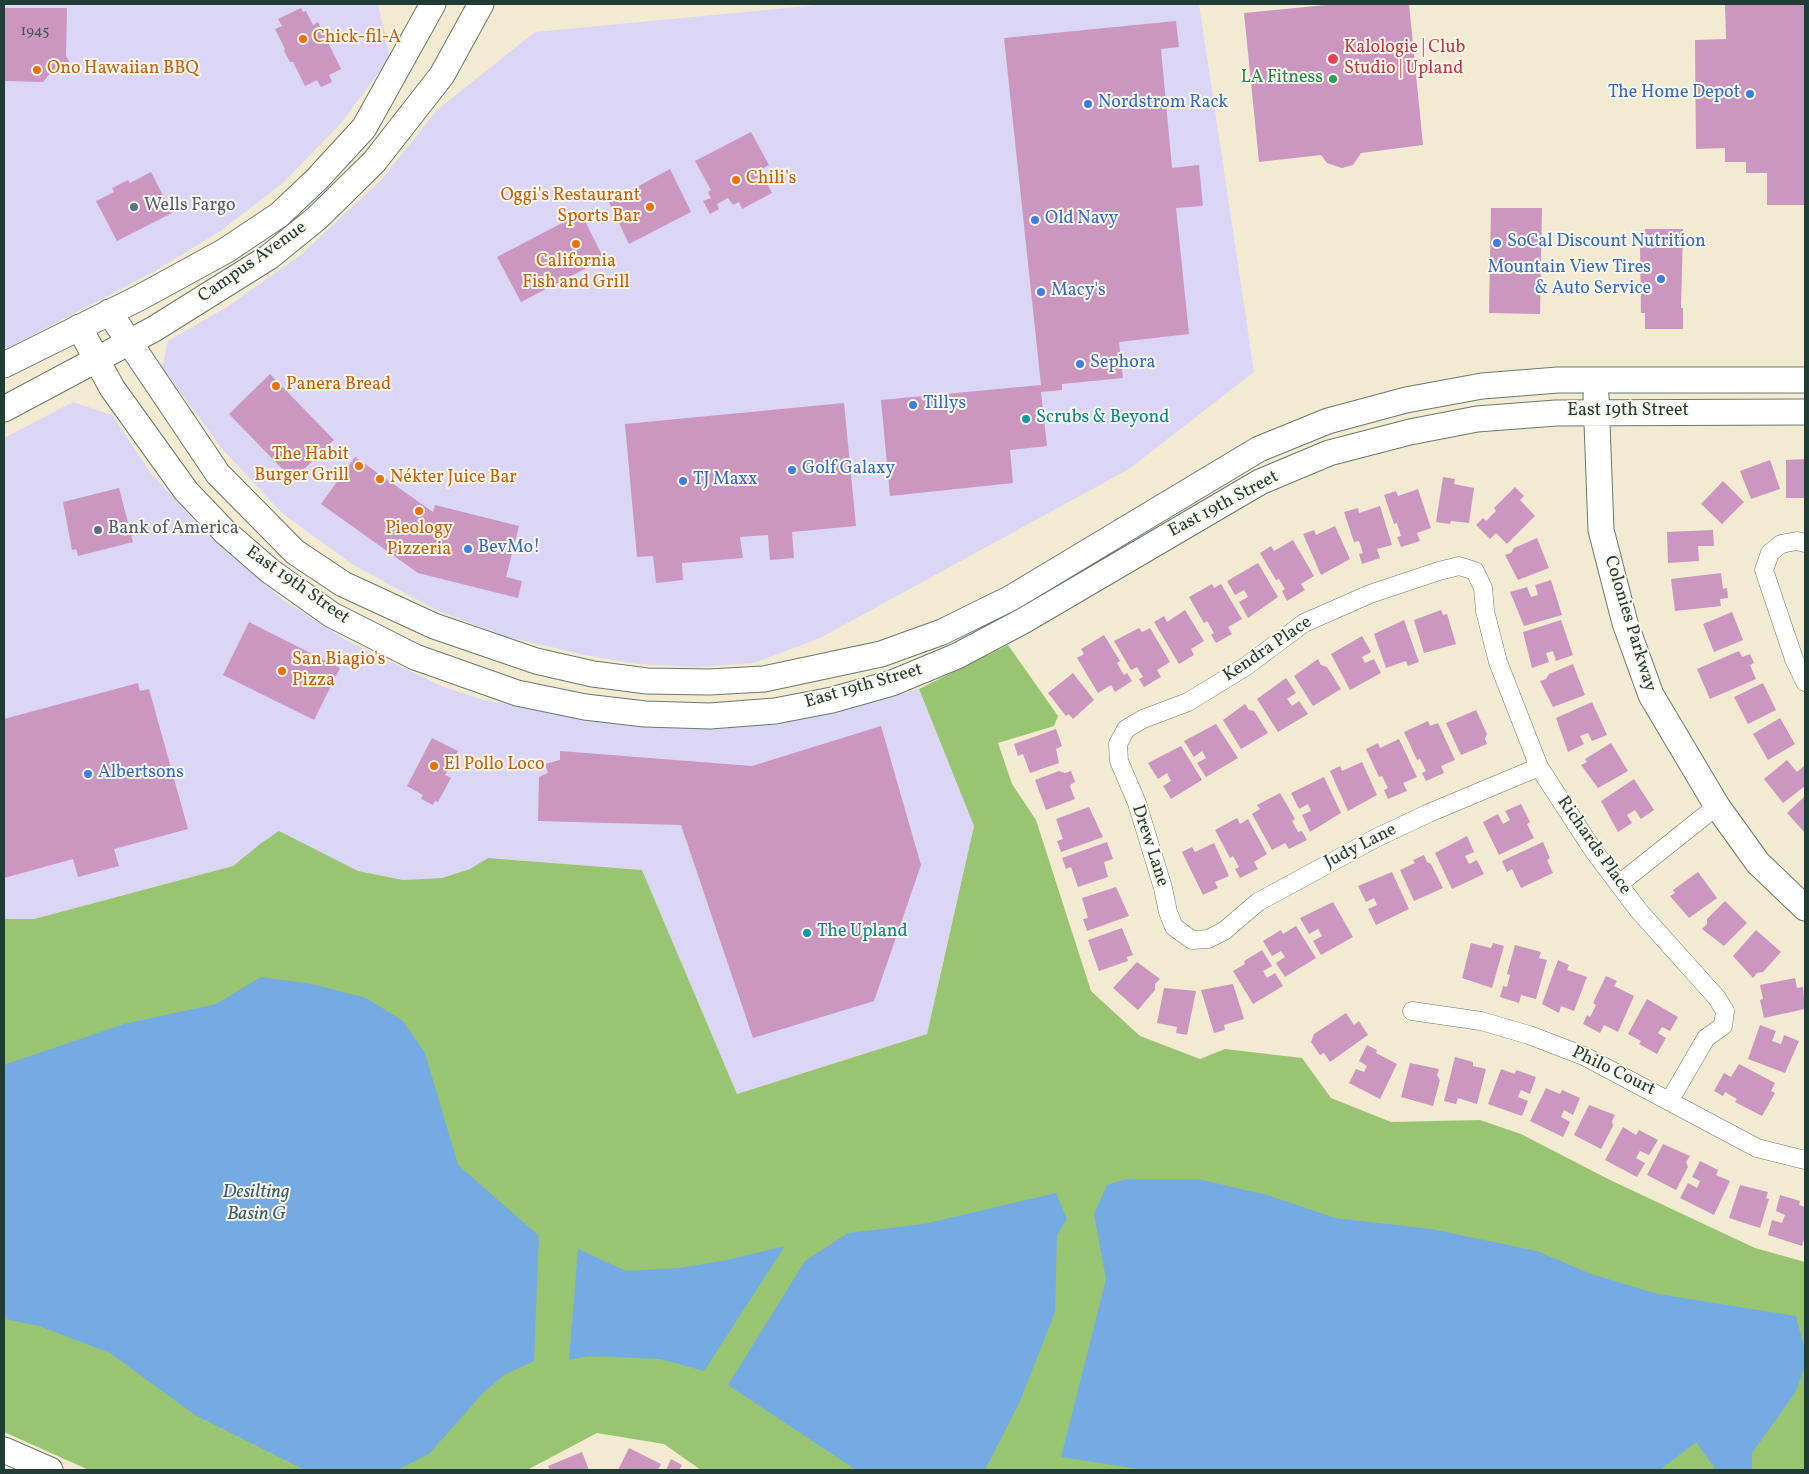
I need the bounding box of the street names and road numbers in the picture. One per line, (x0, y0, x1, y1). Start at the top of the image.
street label: Campus Avenue (195, 218, 311, 308)
street label: East 19th Street (1567, 401, 1689, 423)
street label: East 19th Street (1165, 467, 1283, 543)
street label: East 19th Street (241, 542, 353, 630)
street label: Colonies Parkway (1598, 553, 1660, 695)
street label: Kendra Place (1220, 612, 1316, 688)
street label: East 19th Street (803, 660, 925, 714)
street label: Richards Place (1551, 793, 1635, 899)
street label: Drew Lane (1126, 802, 1172, 890)
street label: Judy Lane (1321, 820, 1401, 874)
street label: Philo Court (1568, 1042, 1658, 1102)

